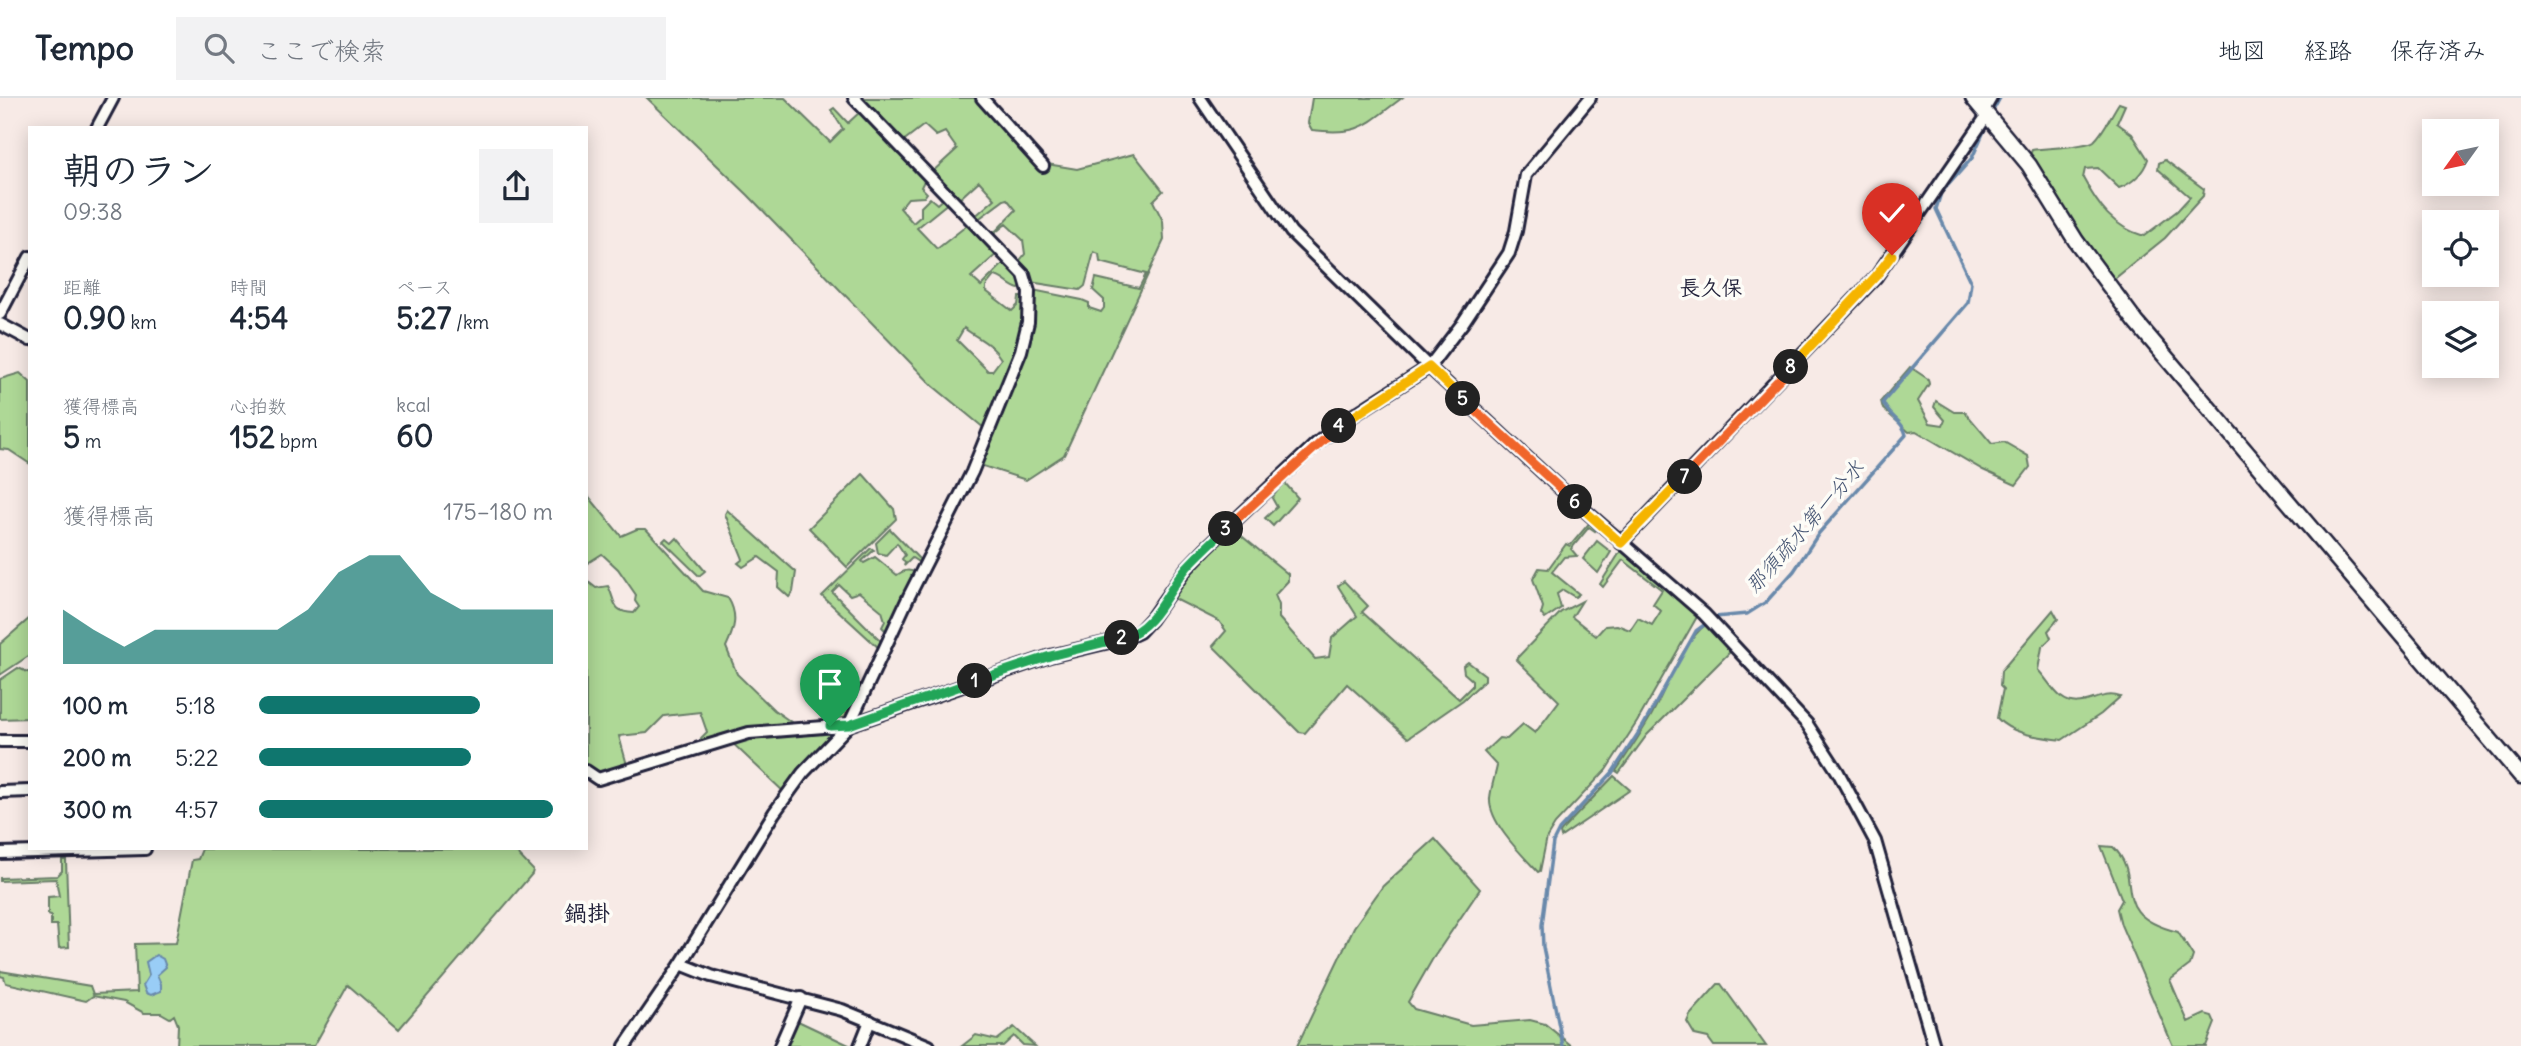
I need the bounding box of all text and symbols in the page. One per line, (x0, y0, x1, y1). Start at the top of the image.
search box (176, 17, 666, 80)
text: Tempo (35, 27, 134, 69)
icon: search (200, 29, 238, 67)
text: ここで検索 (256, 34, 386, 67)
text: 地図 (2218, 35, 2266, 65)
text: 経路 (2304, 35, 2352, 65)
text: 保存済み (2390, 35, 2486, 65)
north arrow (2422, 119, 2499, 196)
map controls (2422, 119, 2499, 378)
text: 朝のラン (63, 147, 215, 194)
button: share (479, 149, 553, 223)
pin (1862, 183, 1922, 255)
icon: check (1873, 194, 1911, 232)
text: 09:38 (63, 197, 123, 226)
button: locate (2422, 210, 2499, 287)
district label: 長久保 (1680, 274, 1743, 301)
text: 距離 (63, 275, 101, 299)
text: 時間 (230, 275, 268, 299)
text: ペース (396, 275, 452, 299)
text: 0.90 (63, 299, 126, 337)
text: 4:54 (230, 299, 288, 337)
text: 5:27 (396, 299, 452, 337)
button: layers (2422, 301, 2499, 378)
text: km (126, 310, 157, 334)
text: /km (452, 310, 489, 334)
pin: 8 (1774, 350, 1809, 384)
text: 8 (1785, 354, 1796, 378)
pin: 5 (1446, 382, 1480, 416)
text: 5 (1457, 386, 1468, 410)
text: kcal (396, 393, 431, 417)
text: 獲得標高 (63, 394, 139, 418)
text: 心拍数 (230, 394, 287, 418)
pin: 4 (1322, 408, 1356, 444)
text: 4 (1333, 413, 1344, 437)
text: 60 (396, 417, 433, 455)
text: 5 (63, 418, 80, 456)
text: 152 (230, 418, 275, 456)
text: m (80, 429, 101, 453)
text: bpm (275, 429, 318, 453)
water label: 那須疏水第一分水 (1739, 454, 1870, 599)
pin: 7 (1668, 460, 1702, 494)
text: 7 (1680, 464, 1689, 488)
pin: 6 (1558, 484, 1592, 520)
text: 6 (1569, 489, 1580, 513)
text: 175–180 m (443, 497, 553, 526)
text: 獲得標高 (63, 501, 155, 530)
pin: 3 (1208, 512, 1244, 546)
text: 3 (1220, 516, 1231, 540)
pin: 2 (1104, 620, 1140, 656)
text: 2 (1116, 625, 1127, 649)
pin (800, 654, 860, 726)
pin: 1 (958, 664, 992, 698)
icon: arrive (811, 665, 849, 703)
text: 1 (971, 668, 978, 692)
text: 100 m (63, 691, 128, 720)
text: 5:18 (175, 691, 216, 720)
text: 200 m (63, 743, 132, 772)
text: 5:22 (175, 743, 219, 772)
text: 300 m (63, 795, 132, 824)
text: 4:57 (175, 795, 218, 824)
district label: 鍋掛 (564, 898, 610, 927)

